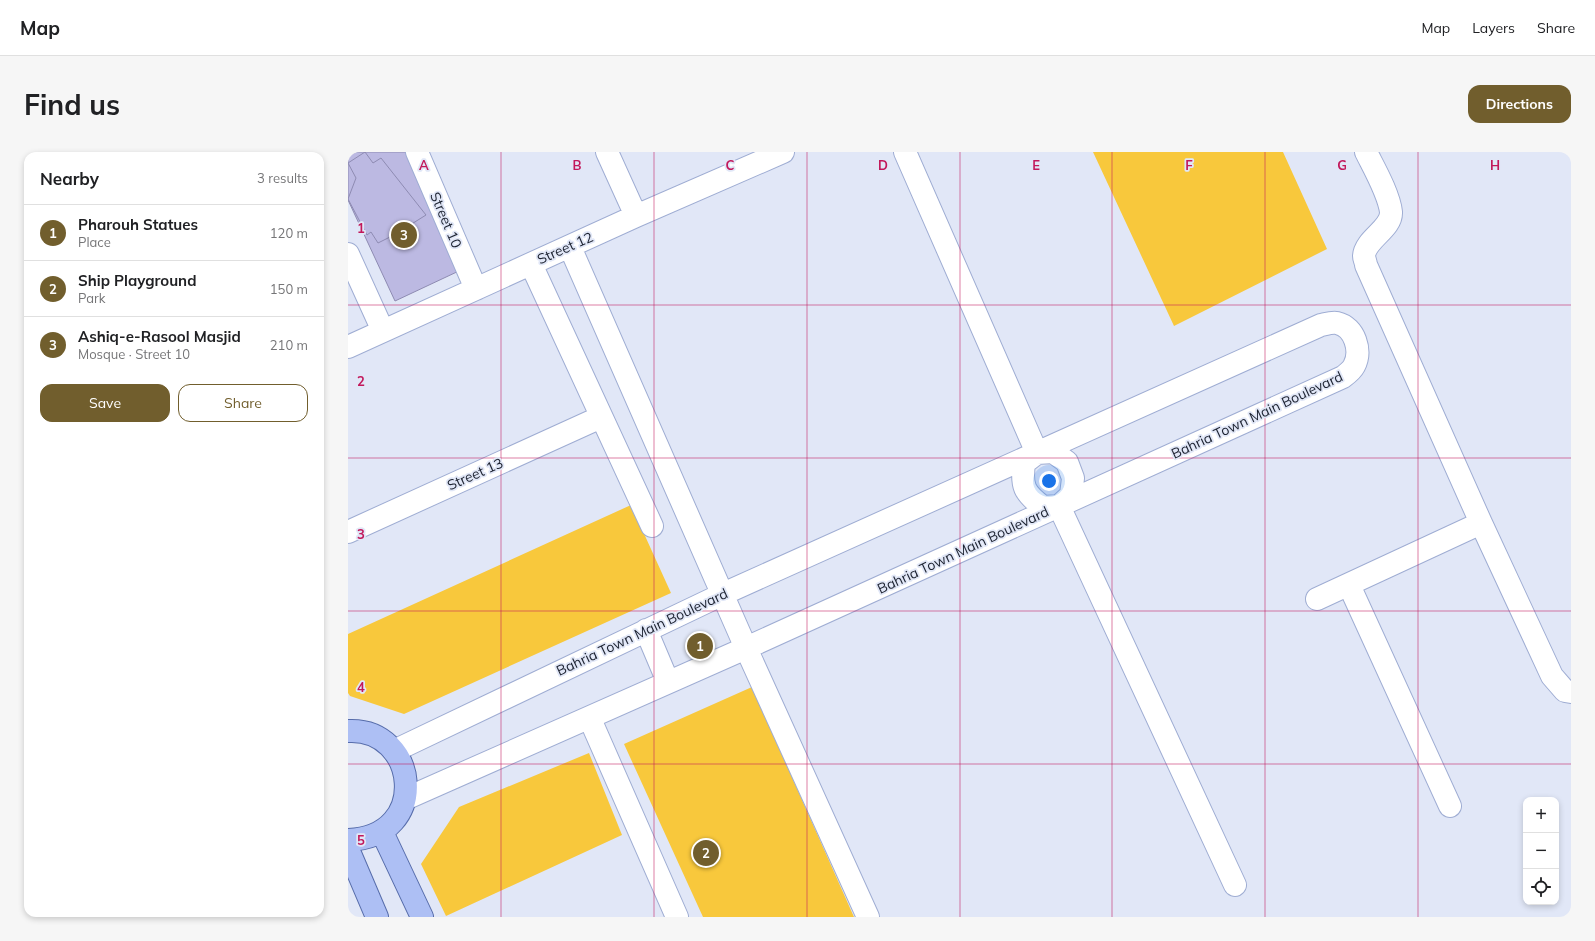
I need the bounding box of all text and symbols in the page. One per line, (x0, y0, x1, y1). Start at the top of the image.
text: Map (20, 16, 60, 40)
text: Map (1421, 19, 1450, 37)
text: Layers (1472, 19, 1515, 37)
text: Share (1537, 19, 1575, 37)
button: Directions (1468, 85, 1571, 123)
text: Find us (24, 87, 120, 122)
text: A (419, 157, 429, 173)
text: B (573, 157, 582, 173)
text: C (726, 157, 735, 173)
text: D (878, 157, 888, 173)
text: E (1032, 157, 1040, 173)
text: F (1185, 157, 1193, 173)
text: G (1337, 157, 1347, 173)
text: H (1490, 157, 1500, 173)
text: Nearby (40, 168, 99, 189)
text: 3 results (257, 170, 308, 186)
street label: Street 10 (426, 189, 466, 251)
text: Pharouh Statues (78, 215, 198, 234)
text: 1 (357, 220, 365, 236)
pin: 3 (391, 220, 417, 250)
text: 1 (49, 225, 57, 241)
text: 120 m (270, 225, 308, 241)
street label: Street 12 (534, 228, 596, 268)
text: Place (78, 234, 111, 250)
text: Ship Playground (78, 271, 196, 290)
text: 2 (49, 281, 57, 297)
text: 150 m (270, 281, 308, 297)
text: Park (78, 290, 105, 306)
text: Ashiq-e-Rasool Masjid (78, 327, 241, 346)
text: 3 (49, 337, 57, 353)
text: 210 m (270, 337, 308, 353)
text: Mosque · Street 10 (78, 346, 190, 362)
street label: Bahria Town Main Boulevard (1168, 367, 1346, 463)
text: 2 (357, 373, 365, 389)
button: Save (40, 384, 170, 422)
button: Share (178, 384, 308, 422)
street label: Street 13 (444, 454, 506, 494)
your location (1039, 471, 1059, 491)
street label: Bahria Town Main Boulevard (874, 502, 1052, 598)
text: 3 (357, 526, 365, 542)
street label: Bahria Town Main Boulevard (553, 584, 731, 680)
pin: 1 (687, 631, 713, 661)
text: 4 (357, 679, 365, 695)
map controls (1523, 797, 1559, 905)
button: + (1523, 797, 1559, 833)
text: 5 (357, 832, 365, 848)
button: − (1523, 833, 1559, 869)
pin: 2 (693, 838, 719, 868)
button: locate (1523, 869, 1559, 905)

